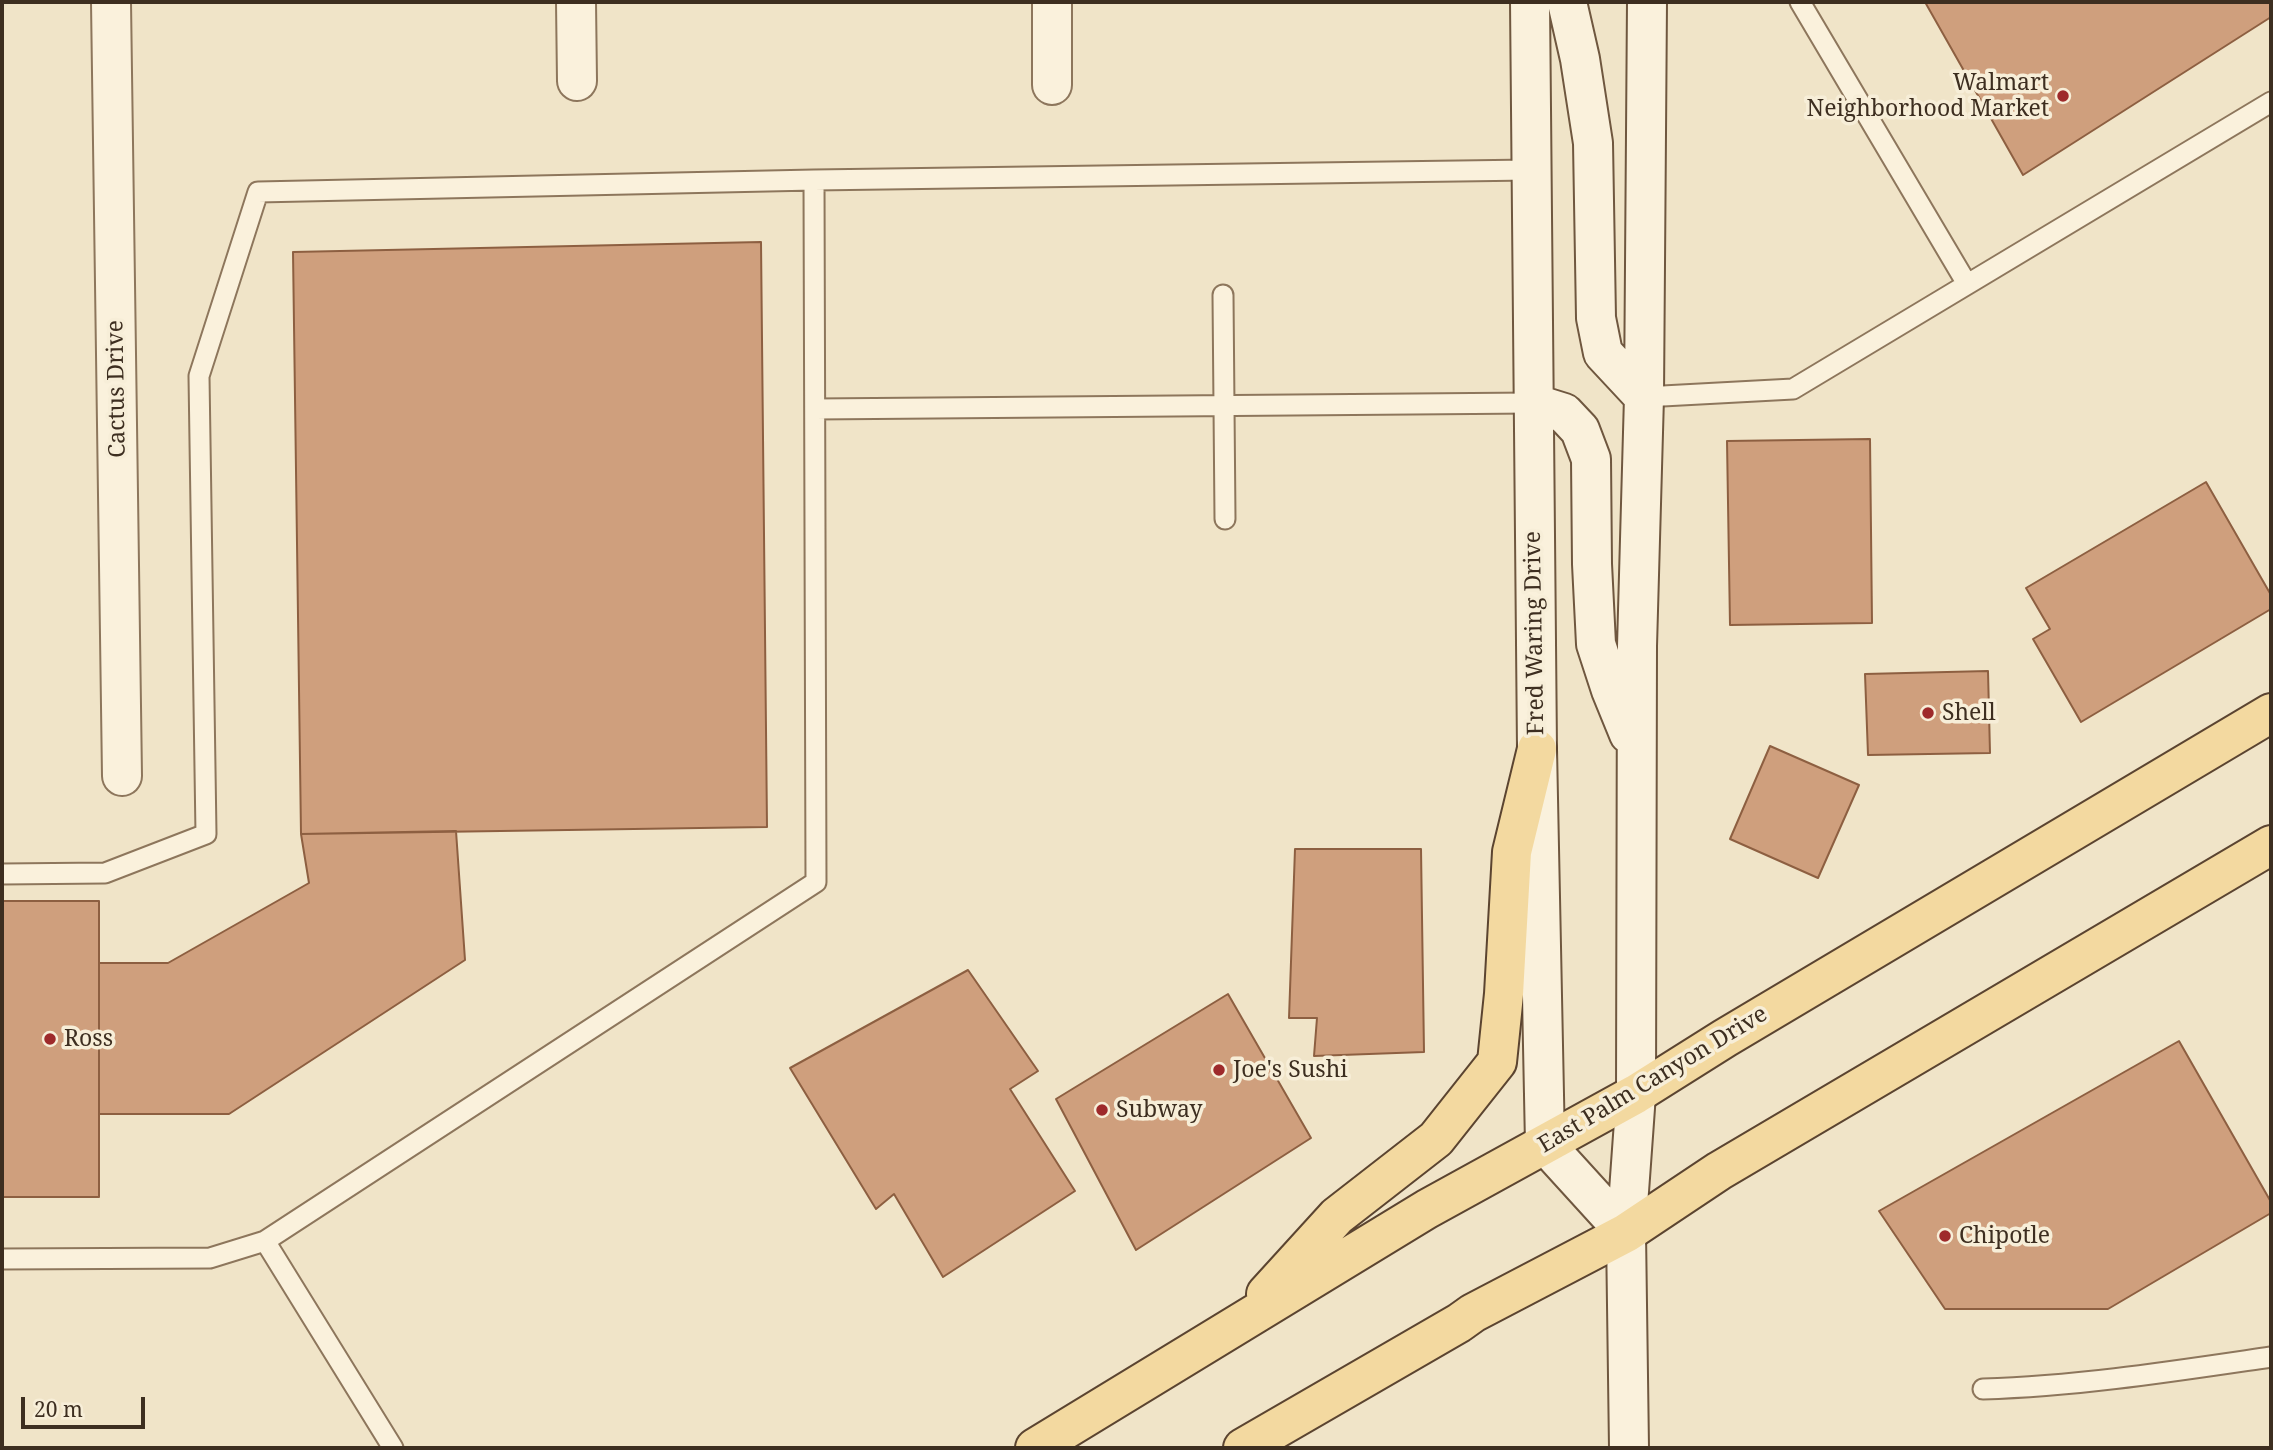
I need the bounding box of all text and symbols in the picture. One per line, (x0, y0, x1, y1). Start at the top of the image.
place label: Walmart Neighborhood Market (1807, 69, 2049, 123)
marker: Walmart Neighborhood Market (2055, 88, 2071, 104)
street label: Cactus Drive (102, 320, 132, 458)
street label: Fred Waring Drive (1519, 531, 1551, 735)
place label: Shell (1942, 699, 1996, 727)
marker: Shell (1920, 705, 1936, 721)
street label: East Palm Canyon Drive (1533, 1001, 1773, 1159)
place label: Ross (64, 1025, 113, 1053)
marker: Ross (42, 1031, 58, 1047)
place label: Joe's Sushi (1233, 1056, 1348, 1084)
marker: Joe's Sushi (1211, 1062, 1227, 1078)
place label: Subway (1116, 1096, 1203, 1124)
marker: Subway (1094, 1102, 1110, 1118)
place label: Chipotle (1959, 1222, 2050, 1250)
marker: Chipotle (1937, 1228, 1953, 1244)
scale bar (24, 1384, 149, 1428)
text: 20 m (34, 1395, 83, 1423)

